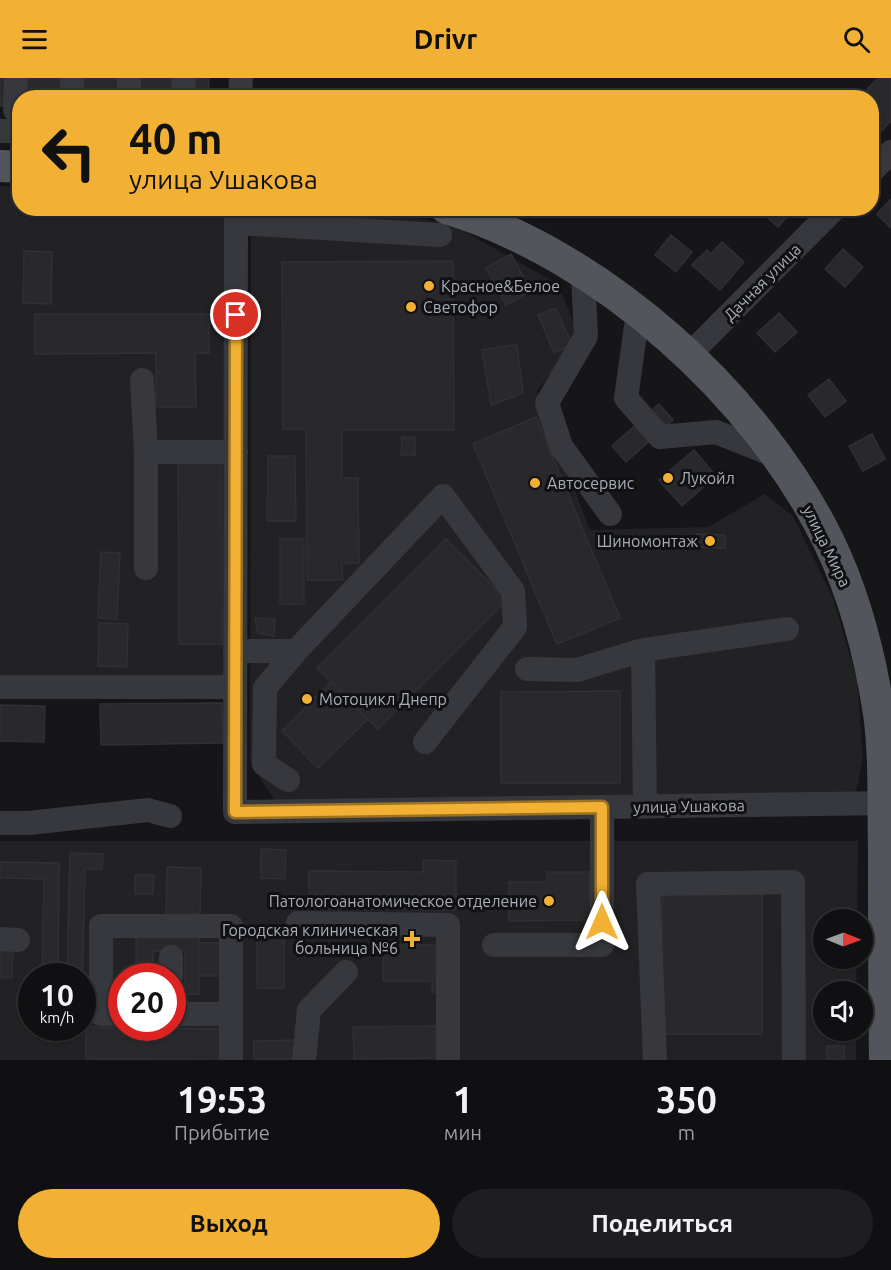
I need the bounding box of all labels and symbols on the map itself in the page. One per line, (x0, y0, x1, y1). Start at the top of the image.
street label: Дачная улица (720, 240, 804, 324)
place label: Красное&Белое (441, 277, 560, 295)
marker: Красное&Белое (422, 279, 436, 293)
pin (210, 289, 261, 340)
place label: Светофор (423, 298, 498, 316)
marker: Светофор (404, 300, 418, 314)
place label: Лукойл (680, 469, 735, 487)
marker: Лукойл (661, 471, 675, 485)
place label: Автосервис (547, 474, 635, 492)
marker: Автосервис (528, 476, 542, 490)
street label: улица Мира (800, 502, 854, 590)
place label: Шиномонтаж (597, 532, 698, 550)
marker: Шиномонтаж (703, 534, 717, 548)
place label: Мотоцикл Днепр (319, 690, 447, 708)
marker: Мотоцикл Днепр (300, 692, 314, 706)
street label: улица Ушакова (633, 796, 745, 816)
position arrow (570, 890, 634, 954)
place label: Патологоанатомическое отделение (269, 892, 537, 910)
marker: Патологоанатомическое отделение (542, 894, 556, 908)
north arrow (813, 909, 873, 969)
place label: Городская клиническая больница №6 (222, 921, 398, 957)
marker: Городская клиническая больница №6 (403, 930, 421, 948)
speed limit sign: 20 (108, 963, 186, 1041)

